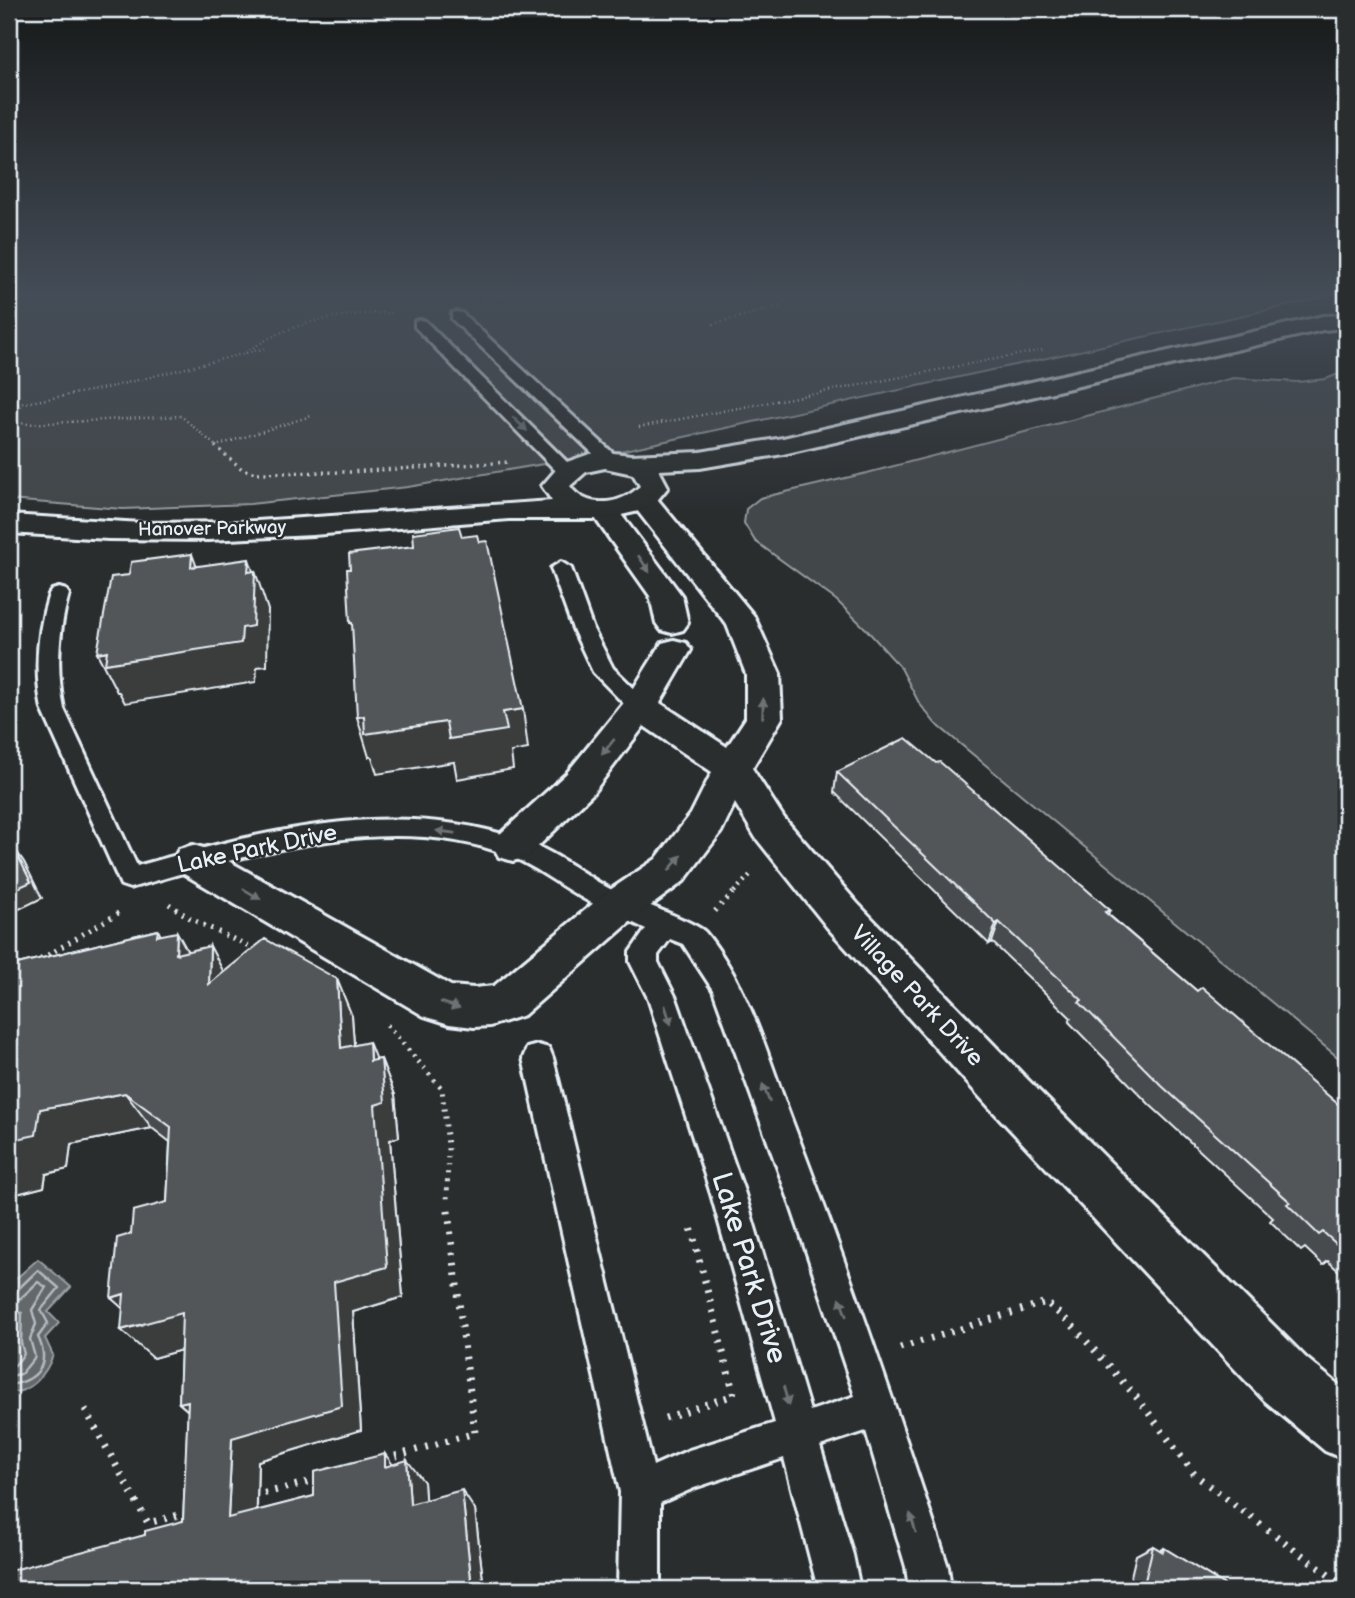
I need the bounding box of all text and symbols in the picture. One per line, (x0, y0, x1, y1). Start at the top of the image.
one-way arrow (511, 415, 528, 431)
street label: Hanover Parkway (138, 516, 287, 542)
one-way arrow (637, 555, 651, 573)
one-way arrow (758, 697, 769, 719)
one-way arrow (601, 738, 616, 756)
street label: Lake Park Drive (175, 818, 339, 880)
one-way arrow (435, 826, 457, 837)
one-way arrow (668, 854, 683, 872)
one-way arrow (242, 888, 261, 900)
street label: Village Park Drive (845, 920, 989, 1072)
one-way arrow (440, 1000, 461, 1011)
one-way arrow (663, 1005, 673, 1026)
one-way arrow (760, 1082, 771, 1103)
street label: Lake Park Drive (704, 1168, 794, 1368)
one-way arrow (837, 1296, 848, 1317)
one-way arrow (781, 1385, 792, 1407)
one-way arrow (908, 1513, 918, 1534)

